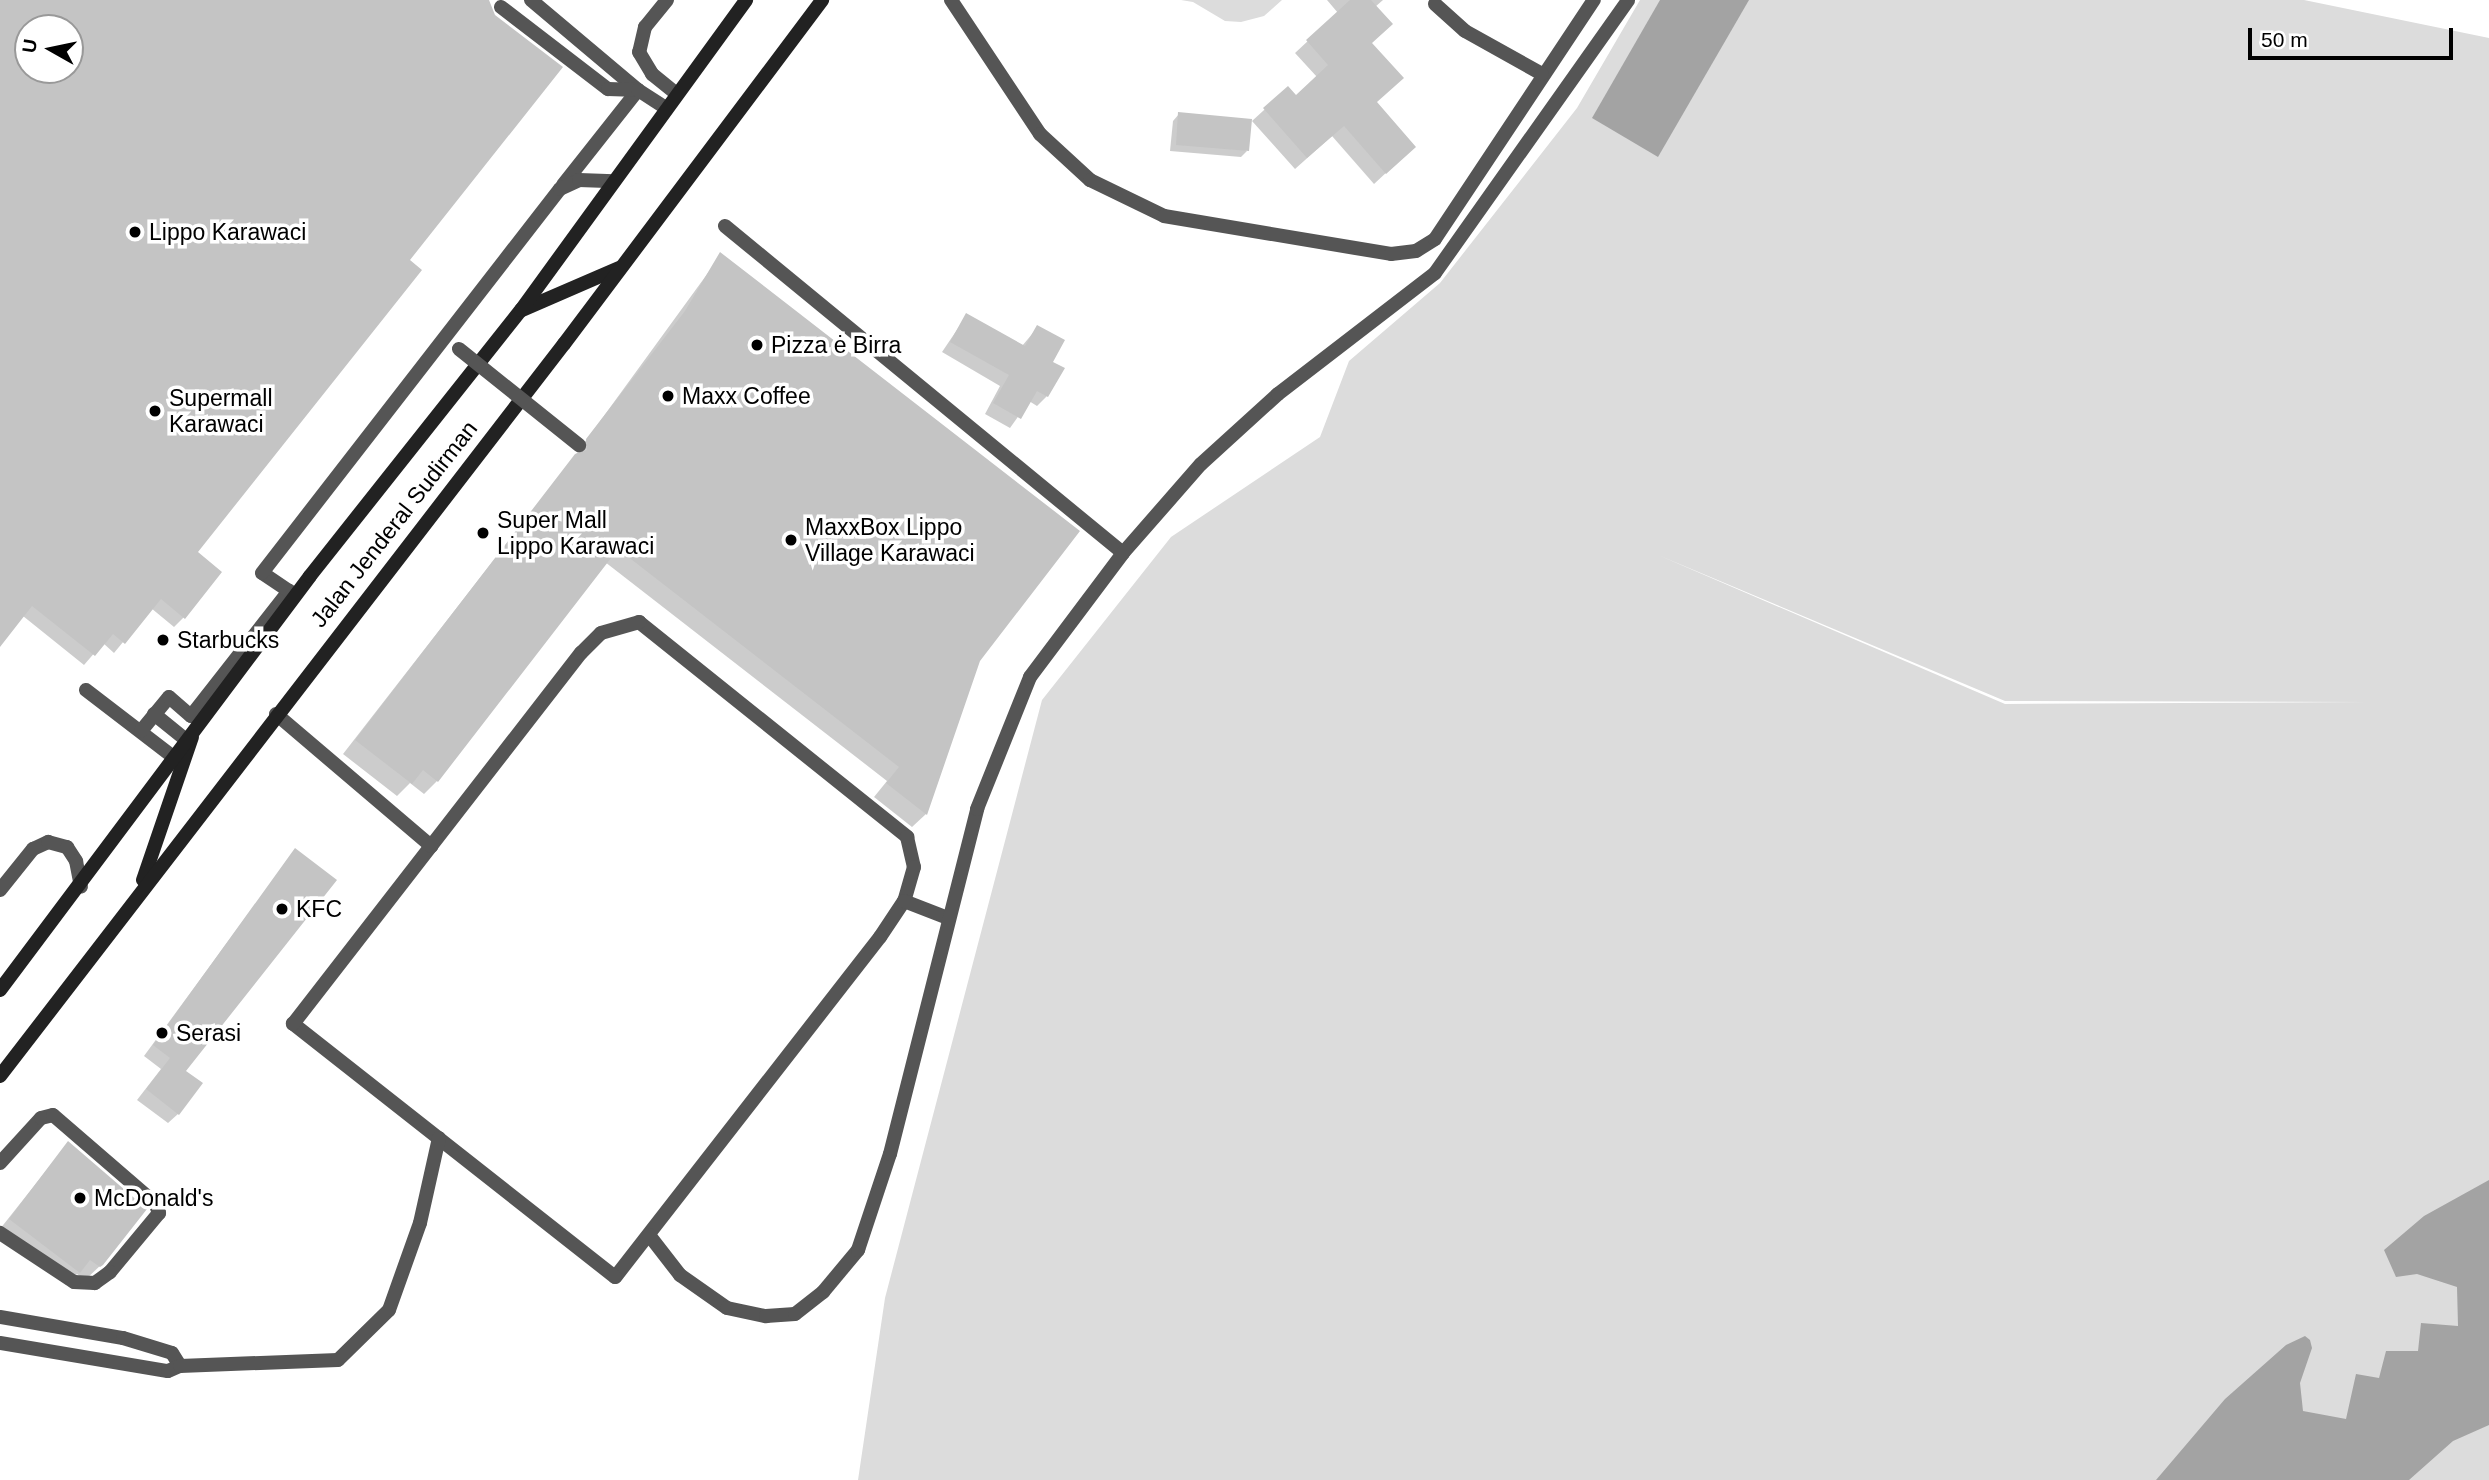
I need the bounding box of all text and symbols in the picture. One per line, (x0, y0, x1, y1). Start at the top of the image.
north arrow (14, 14, 84, 84)
scale bar (2251, 14, 2456, 58)
text: 50 m (2261, 28, 2308, 51)
text: U (18, 38, 41, 54)
place label: Lippo Karawaci (149, 218, 306, 246)
marker: Lippo Karawaci (127, 224, 143, 240)
place label: Pizza ė Birra (771, 331, 901, 359)
marker: Pizza ė Birra (749, 337, 765, 353)
place label: Maxx Coffee (682, 382, 811, 410)
place label: Supermall Karawaci (169, 384, 273, 438)
marker: Maxx Coffee (660, 388, 676, 404)
marker: Supermall Karawaci (147, 403, 163, 419)
street label: Jalan Jenderal Sudirman (305, 415, 483, 633)
place label: Super Mall Lippo Karawaci (497, 506, 654, 560)
place label: MaxxBox Lippo Village Karawaci (805, 513, 975, 567)
marker: Super Mall Lippo Karawaci (475, 525, 491, 541)
marker: MaxxBox Lippo Village Karawaci (783, 532, 799, 548)
place label: Starbucks (177, 626, 279, 654)
marker: Starbucks (155, 632, 171, 648)
place label: KFC (296, 895, 342, 923)
marker: KFC (274, 901, 290, 917)
place label: Serasi (176, 1019, 241, 1047)
marker: Serasi (154, 1025, 170, 1041)
place label: McDonald's (94, 1184, 213, 1212)
marker: McDonald's (72, 1190, 88, 1206)

